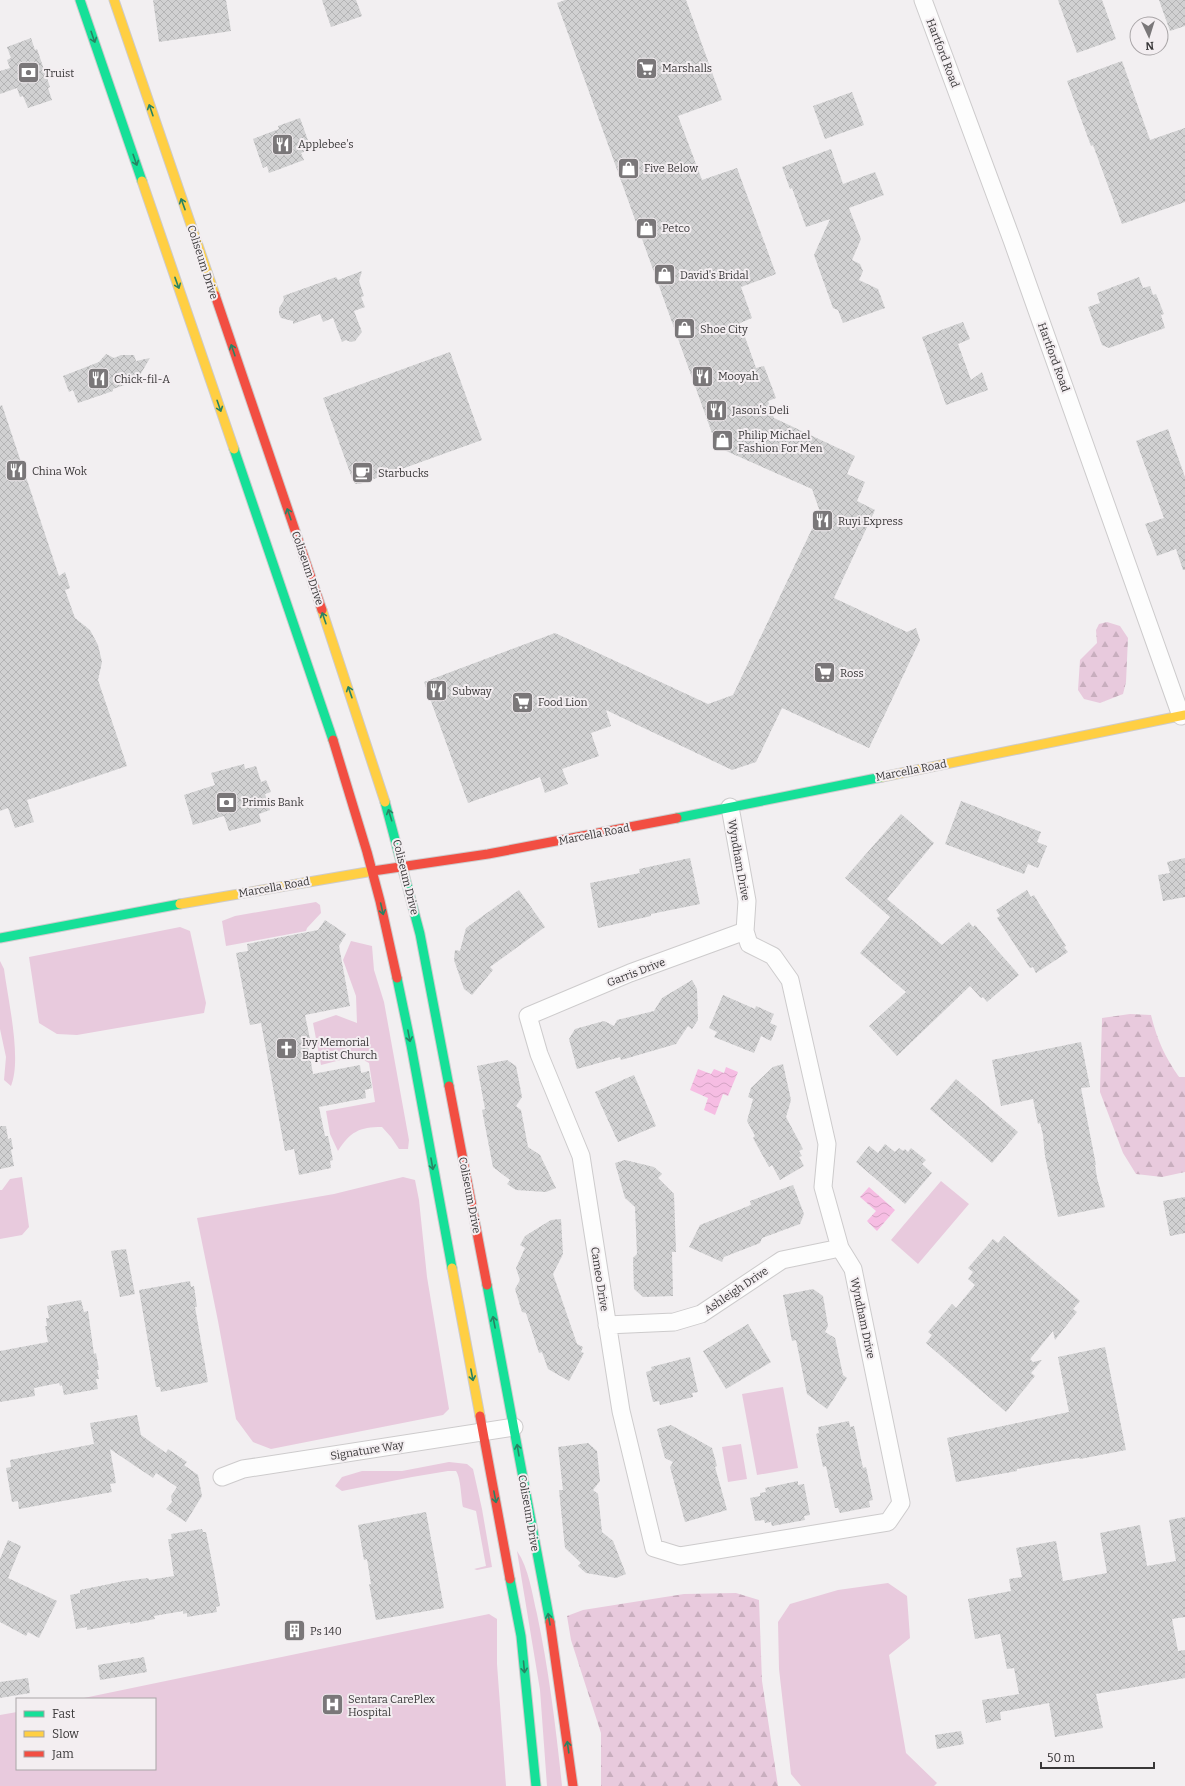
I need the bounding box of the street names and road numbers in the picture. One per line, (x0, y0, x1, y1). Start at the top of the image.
street label: Hartford Road (923, 17, 962, 90)
street label: Coliseum Drive (184, 223, 221, 301)
street label: Hartford Road (1035, 321, 1072, 394)
street label: Coliseum Drive (289, 529, 326, 607)
street label: Marcella Road (875, 757, 948, 784)
street label: Wyndham Drive (725, 818, 752, 902)
street label: Marcella Road (558, 821, 631, 848)
street label: Coliseum Drive (390, 838, 421, 916)
street label: Marcella Road (238, 875, 311, 900)
street label: Garris Drive (605, 955, 667, 990)
street label: Coliseum Drive (456, 1156, 483, 1234)
street label: Cameo Drive (588, 1246, 611, 1312)
street label: Ashleigh Drive (702, 1264, 771, 1317)
street label: Wyndham Drive (848, 1276, 877, 1360)
street label: Signature Way (330, 1438, 405, 1463)
street label: Coliseum Drive (515, 1474, 542, 1552)

